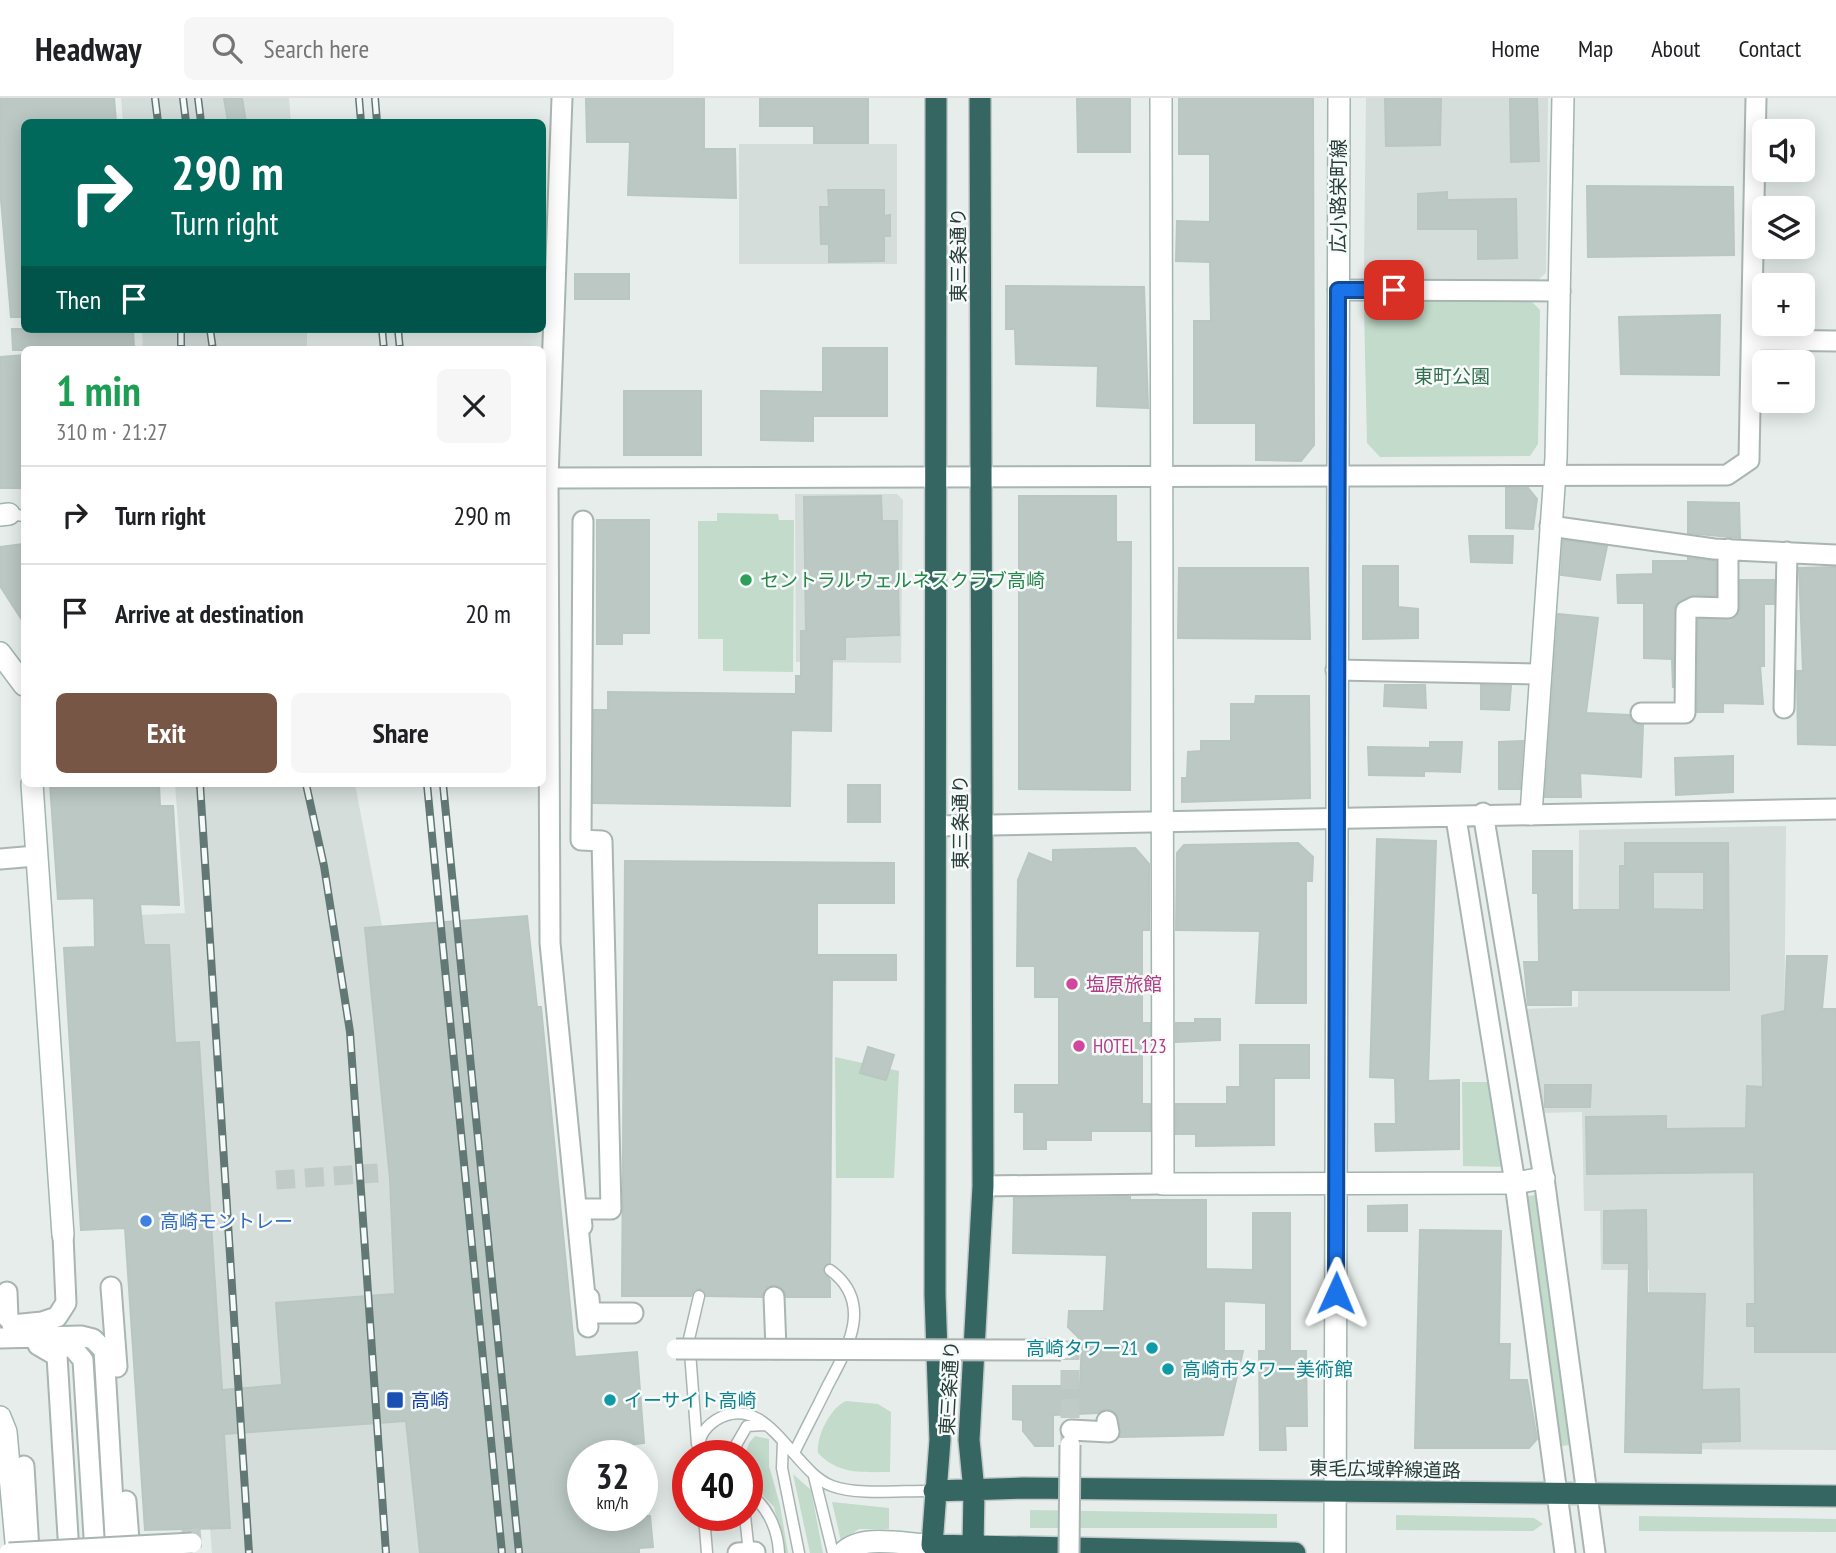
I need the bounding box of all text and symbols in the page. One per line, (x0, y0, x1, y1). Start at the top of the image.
search box (184, 17, 674, 80)
text: Headway (35, 27, 142, 70)
icon: search (208, 29, 246, 67)
text: Search here (264, 32, 369, 65)
text: Home (1491, 33, 1540, 64)
text: Map (1578, 33, 1613, 64)
text: About (1651, 33, 1700, 64)
text: Contact (1738, 33, 1801, 64)
map controls (1752, 119, 1815, 413)
button: sound (1752, 119, 1815, 182)
street label: 広小路栄町線 (1326, 139, 1350, 253)
text: 290 m (171, 140, 284, 204)
icon: right (56, 147, 147, 238)
button: layers (1752, 196, 1815, 259)
text: Turn right (171, 202, 279, 244)
street label: 東三条通り (946, 207, 970, 303)
pin (1364, 260, 1424, 320)
icon: arrive (1375, 271, 1413, 309)
button: + (1752, 273, 1815, 336)
icon: arrive (115, 280, 153, 318)
text: Then (56, 283, 101, 316)
button: − (1752, 350, 1815, 413)
text: 1 min (56, 363, 141, 418)
park label: 東町公園 (1414, 364, 1490, 388)
button: close (437, 369, 511, 443)
text: 310 m · 21:27 (56, 417, 168, 446)
icon: right (56, 496, 94, 534)
text: Turn right (115, 499, 206, 532)
text: 290 m (453, 499, 511, 532)
place label: セントラルウェルネスクラブ高崎 (760, 568, 1045, 592)
marker: セントラルウェルネスクラブ高崎 (738, 572, 754, 588)
icon: arrive (56, 594, 94, 632)
text: Arrive at destination (115, 597, 304, 630)
text: 20 m (465, 597, 511, 630)
button: Exit (56, 693, 277, 773)
button: Share (291, 693, 511, 773)
street label: 東三条通り (948, 774, 972, 870)
place label: 塩原旅館 (1086, 972, 1162, 996)
marker: 塩原旅館 (1064, 976, 1080, 992)
place label: HOTEL 123 (1093, 1034, 1166, 1058)
marker: HOTEL 123 (1071, 1038, 1087, 1054)
place label: 高崎モントレー (160, 1209, 293, 1233)
marker: 高崎モントレー (138, 1213, 154, 1229)
position arrow (1299, 1256, 1373, 1330)
place label: 高崎タワー21 (1026, 1336, 1138, 1360)
street label: 東三条通り (935, 1340, 963, 1436)
marker: 高崎タワー21 (1144, 1340, 1160, 1356)
place label: 高崎市タワー美術館 (1182, 1357, 1353, 1381)
marker: 高崎市タワー美術館 (1160, 1361, 1176, 1377)
place label: 高崎 (411, 1388, 449, 1412)
place label: イーサイト高崎 (624, 1388, 757, 1412)
marker: 高崎 (385, 1390, 405, 1410)
marker: イーサイト高崎 (602, 1392, 618, 1408)
speed limit sign: 40 (672, 1440, 763, 1531)
text: 32 (596, 1453, 629, 1499)
street label: 東毛広域幹線道路 (1309, 1456, 1461, 1482)
text: km/h (597, 1491, 628, 1514)

